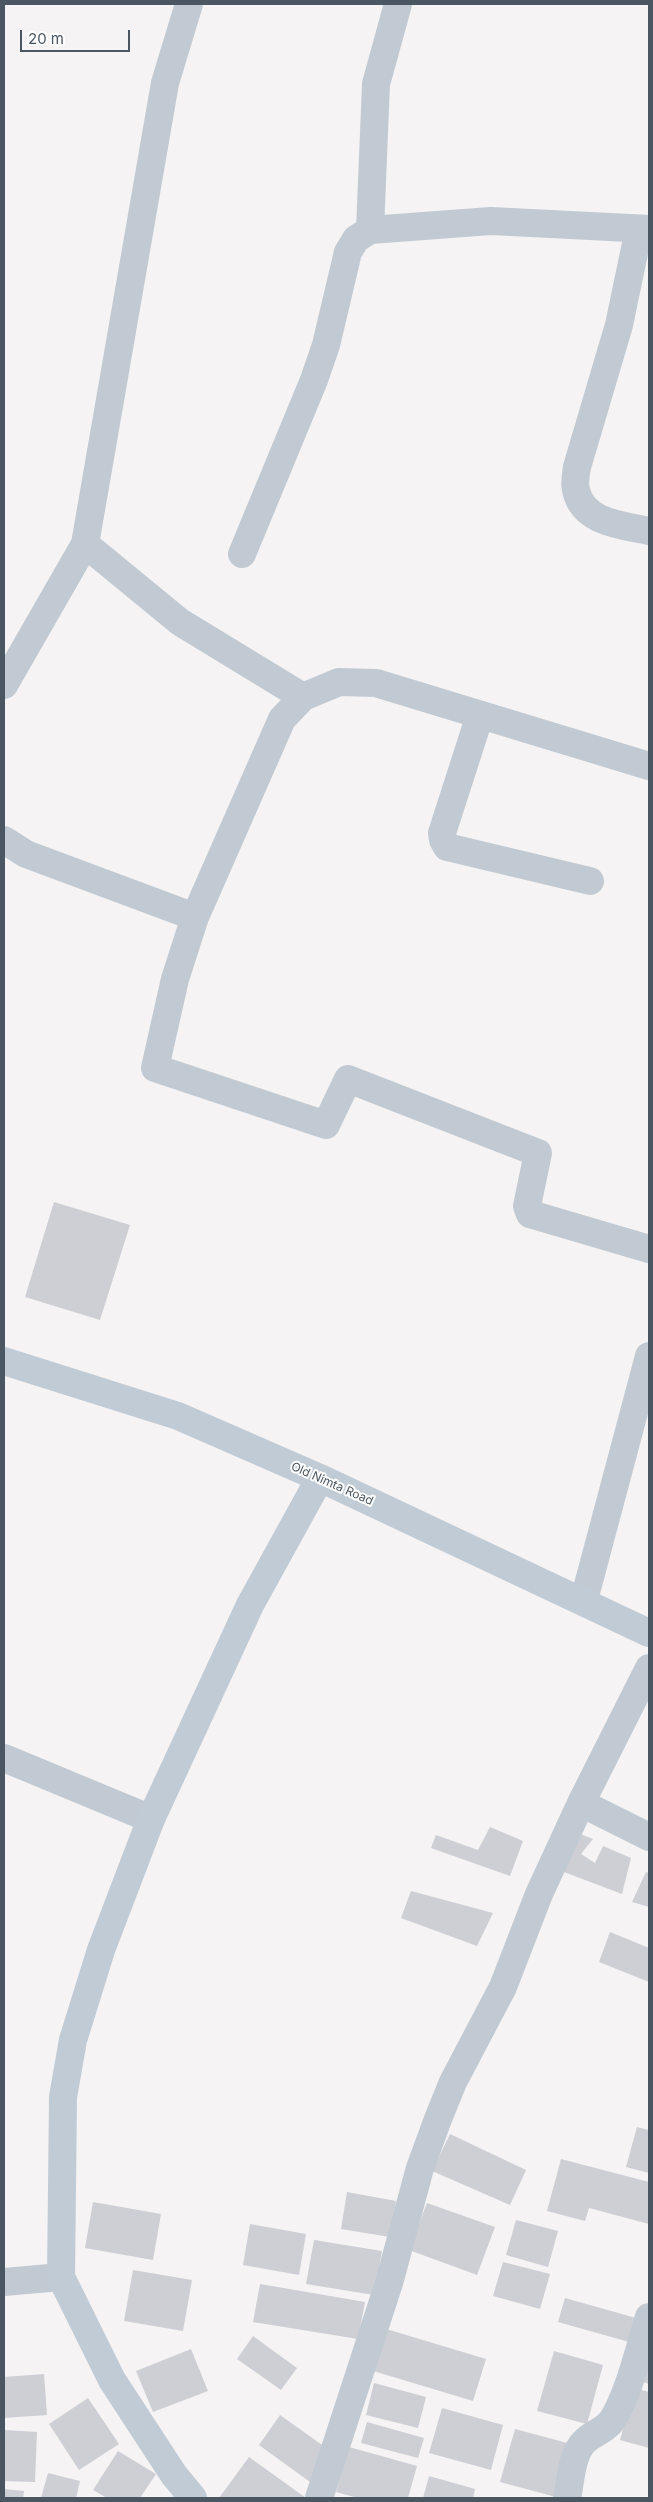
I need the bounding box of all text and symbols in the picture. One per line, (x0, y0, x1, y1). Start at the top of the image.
scale bar (22, 20, 132, 52)
text: 20 m (28, 29, 64, 48)
street label: Old Nimta Road (289, 1459, 375, 1509)

